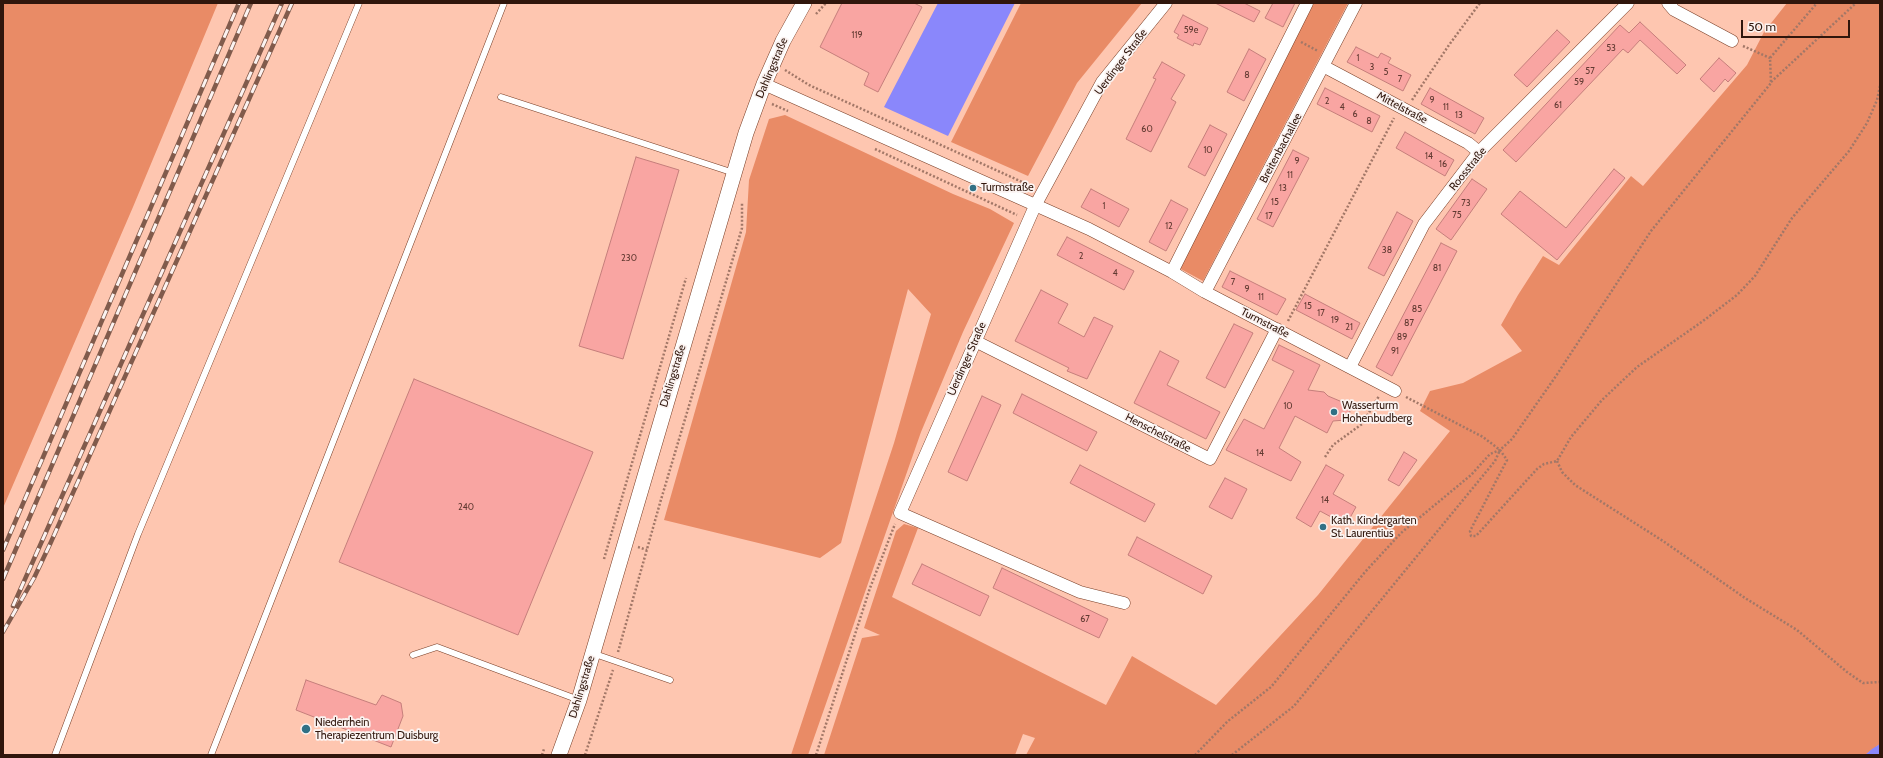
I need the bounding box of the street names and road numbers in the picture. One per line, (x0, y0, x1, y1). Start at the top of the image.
street label: Uerdinger Straße (1092, 26, 1150, 98)
street label: Dahlingstraße (753, 36, 791, 100)
street label: Mittelstraße (1374, 89, 1430, 127)
street label: Breitenbachallee (1257, 111, 1305, 185)
street label: Roosstraße (1447, 145, 1489, 193)
street label: Turmstraße (1239, 305, 1291, 341)
street label: Uerdinger Straße (945, 320, 989, 398)
street label: Dahlingstraße (657, 343, 689, 409)
street label: Henschelstraße (1123, 411, 1193, 455)
street label: Dahlingstraße (566, 654, 598, 720)

